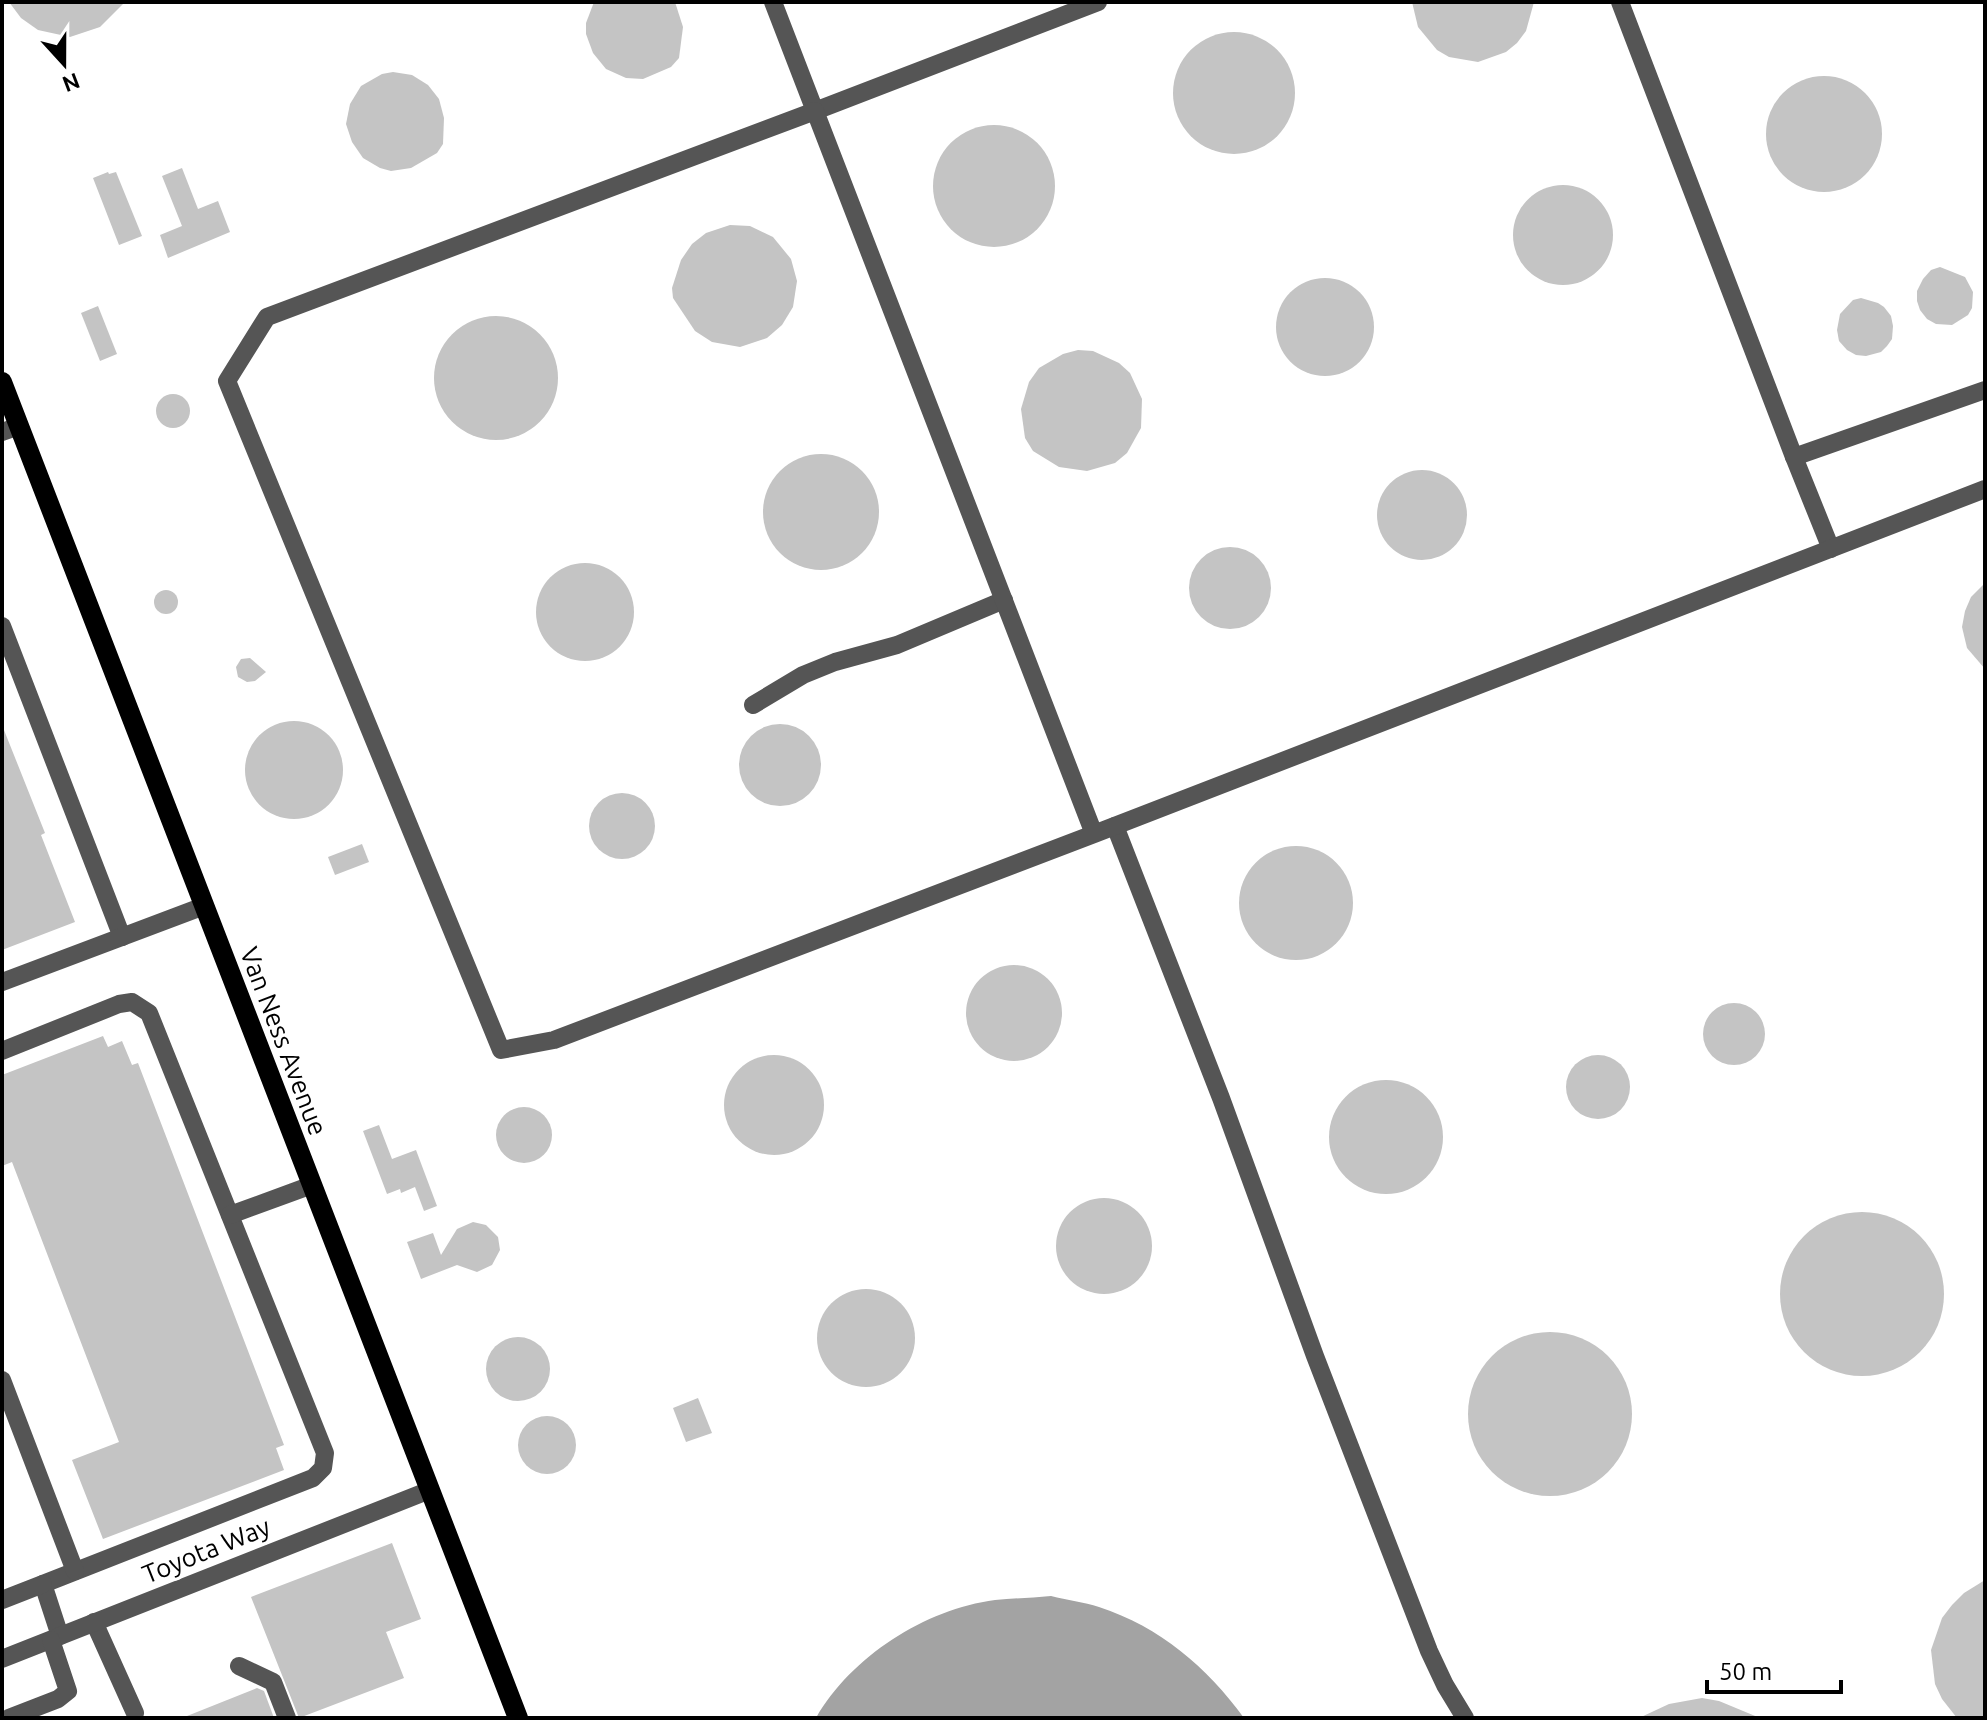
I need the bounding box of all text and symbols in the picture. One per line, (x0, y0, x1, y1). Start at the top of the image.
north arrow (24, 24, 104, 104)
text: N (59, 69, 83, 98)
street label: Van Ness Avenue (235, 943, 333, 1139)
street label: Toyota Way (138, 1511, 274, 1589)
scale bar (1707, 1644, 1841, 1694)
text: 50 m (1719, 1658, 1772, 1685)

